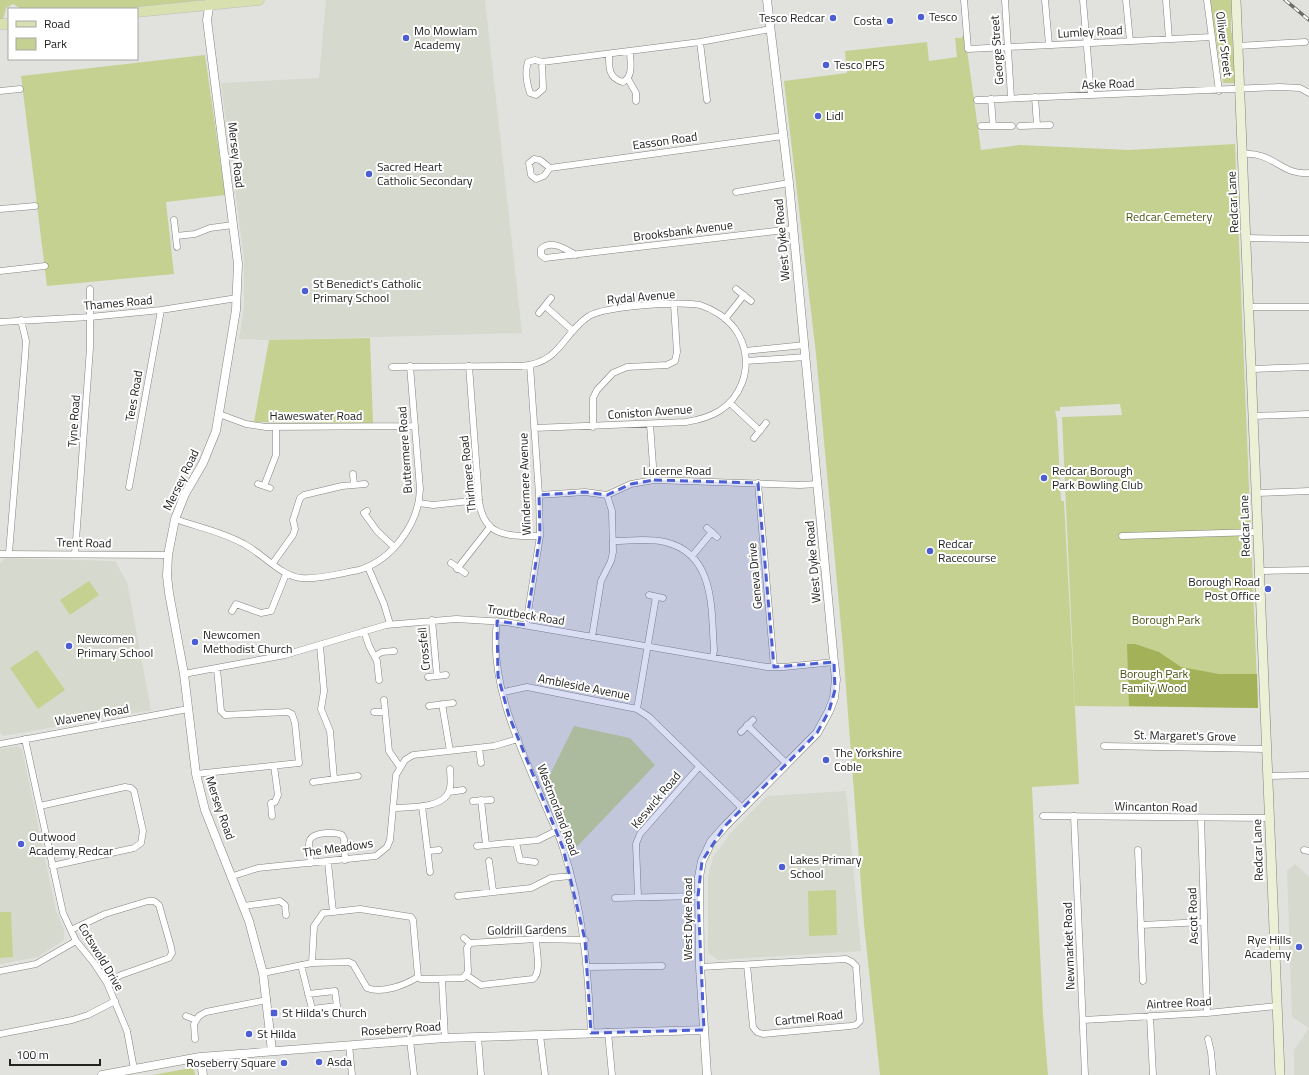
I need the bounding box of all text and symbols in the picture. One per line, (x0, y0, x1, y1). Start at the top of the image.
place label: Tesco (929, 7, 957, 26)
legend (8, 8, 138, 60)
place label: Tesco Redcar (759, 8, 825, 27)
street label: Olliver Street (1211, 10, 1238, 78)
place label: Costa (853, 11, 882, 30)
marker: Tesco (916, 12, 926, 22)
marker: Tesco Redcar (828, 13, 838, 23)
text: Road (44, 14, 70, 33)
street label: George Street (985, 14, 1008, 85)
marker: Costa (885, 16, 895, 26)
street label: Lumley Road (1057, 20, 1123, 43)
place label: Mo Mowlam Academy (414, 21, 477, 54)
marker: Mo Mowlam Academy (401, 33, 411, 43)
text: Park (44, 34, 67, 53)
place label: Tesco PFS (834, 55, 885, 74)
marker: Tesco PFS (821, 60, 831, 70)
street label: Aske Road (1081, 73, 1135, 94)
place label: Lidl (826, 106, 844, 125)
marker: Lidl (813, 111, 823, 121)
street label: Mersey Road (223, 121, 250, 189)
street label: Easson Road (631, 127, 699, 154)
place label: Sacred Heart Catholic Secondary (377, 157, 473, 190)
marker: Sacred Heart Catholic Secondary (364, 169, 374, 179)
street label: Redcar Lane (1221, 171, 1244, 233)
street label: West Dyke Road (768, 198, 795, 282)
park label: Redcar Cemetery (1126, 207, 1212, 226)
street label: Brooksbank Avenue (632, 215, 734, 246)
place label: St Benedict's Catholic Primary School (313, 274, 421, 307)
street label: Rydal Avenue (606, 284, 676, 309)
marker: St Benedict's Catholic Primary School (300, 286, 310, 296)
street label: Thames Road (83, 290, 153, 315)
street label: Tees Road (120, 369, 147, 423)
street label: Tyne Road (62, 394, 85, 448)
street label: Coniston Avenue (607, 399, 693, 424)
street label: Haweswater Road (270, 406, 362, 425)
street label: Buttermere Road (392, 406, 417, 494)
street label: Windermere Avenue (513, 432, 536, 536)
street label: Thirlmere Road (454, 435, 481, 513)
street label: Mersey Road (158, 446, 204, 514)
street label: Lucerne Road (643, 461, 711, 480)
place label: Redcar Borough Park Bowling Club (1052, 461, 1143, 494)
marker: Redcar Borough Park Bowling Club (1039, 473, 1049, 483)
street label: Redcar Lane (1234, 495, 1255, 557)
street label: West Dyke Road (799, 520, 826, 604)
street label: Trent Road (57, 533, 111, 552)
place label: Redcar Racecourse (938, 534, 996, 567)
street label: Geneva Drive (742, 542, 767, 610)
marker: Redcar Racecourse (925, 546, 935, 556)
place label: Borough Road Post Office (1188, 572, 1260, 605)
marker: Borough Road Post Office (1263, 584, 1273, 594)
street label: Troutbeck Road (486, 599, 566, 630)
park label: Borough Park (1132, 610, 1201, 629)
place label: Newcomen Methodist Church (203, 625, 293, 658)
street label: Crossfell (412, 627, 435, 672)
place label: Newcomen Primary School (77, 629, 153, 662)
marker: Newcomen Methodist Church (190, 637, 200, 647)
marker: Newcomen Primary School (64, 641, 74, 651)
park label: Borough Park Family Wood (1120, 664, 1189, 697)
street label: Ambleside Avenue (537, 668, 632, 705)
street label: Waveney Road (53, 699, 130, 730)
street label: St. Margaret's Grove (1134, 725, 1236, 746)
place label: The Yorkshire Coble (834, 743, 902, 776)
marker: The Yorkshire Coble (821, 755, 831, 765)
street label: Westmorland Road (532, 761, 585, 858)
street label: Keswick Road (626, 767, 685, 832)
street label: Mersey Road (201, 773, 240, 842)
street label: Wincanton Road (1114, 796, 1198, 817)
street label: Redcar Lane (1247, 819, 1268, 881)
place label: Outwood Academy Redcar (29, 827, 113, 860)
street label: The Meadows (302, 833, 375, 862)
marker: Outwood Academy Redcar (16, 839, 26, 849)
place label: Lakes Primary School (790, 850, 862, 883)
marker: Lakes Primary School (777, 862, 787, 872)
street label: West Dyke Road (678, 878, 697, 960)
street label: Ascot Road (1182, 887, 1203, 945)
street label: Newmarket Road (1057, 902, 1080, 990)
street label: Cotswold Drive (74, 919, 129, 994)
street label: Goldrill Gardens (487, 919, 567, 940)
place label: Rye Hills Academy (1245, 930, 1291, 963)
marker: Rye Hills Academy (1294, 942, 1304, 952)
street label: Aintree Road (1146, 991, 1212, 1014)
place label: St Hilda's Church (282, 1003, 367, 1022)
street label: Cartmel Road (774, 1004, 844, 1031)
marker: St Hilda's Church (269, 1008, 279, 1018)
street label: Roseberry Road (360, 1016, 442, 1041)
place label: St Hilda (257, 1024, 296, 1043)
marker: St Hilda (244, 1029, 254, 1039)
scale bar (10, 1041, 100, 1067)
text: 100 m (16, 1045, 49, 1064)
place label: Asda (327, 1052, 352, 1071)
place label: Roseberry Square (186, 1053, 276, 1072)
marker: Asda (314, 1057, 324, 1067)
marker: Roseberry Square (279, 1058, 289, 1068)

